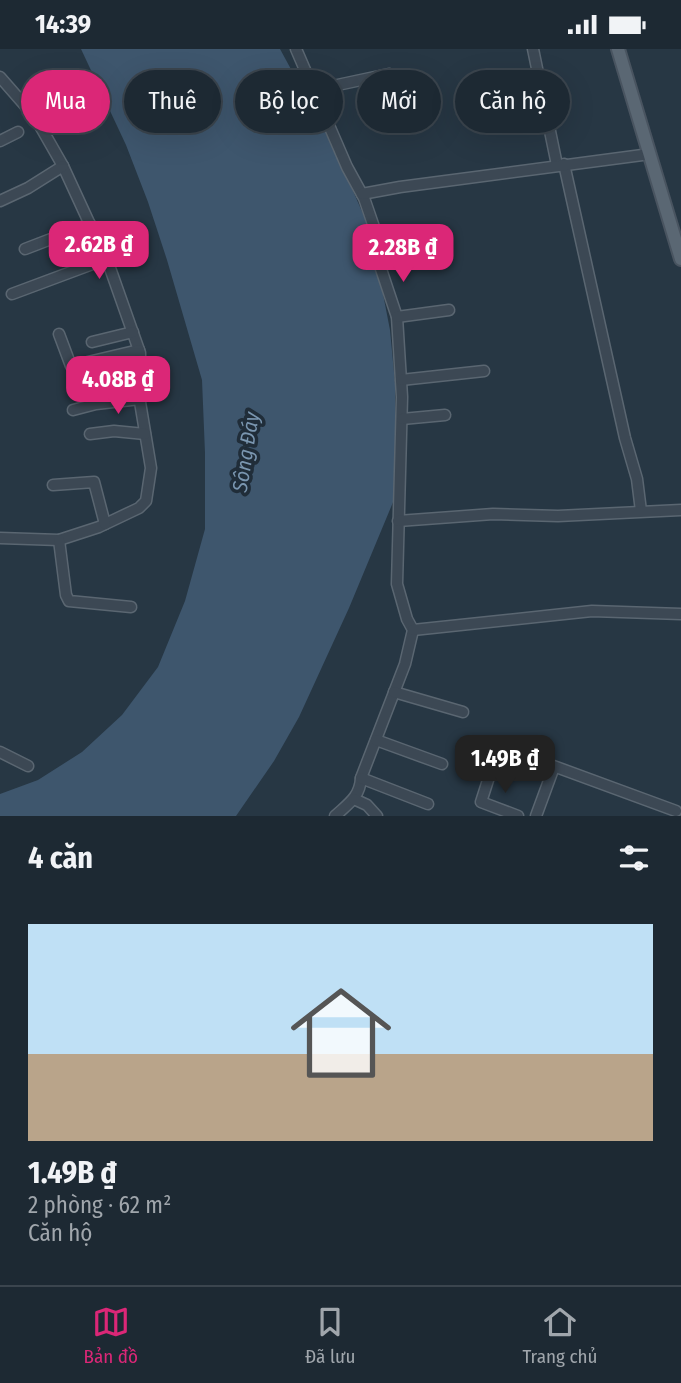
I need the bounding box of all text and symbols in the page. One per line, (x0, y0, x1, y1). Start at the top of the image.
text: 14:39 (35, 9, 91, 40)
chip: Mua (21, 70, 110, 133)
chip: Thuê (124, 70, 221, 133)
chip: Bộ lọc (235, 70, 343, 133)
chip: Mới (357, 70, 441, 133)
chip: Căn hộ (455, 70, 570, 133)
pin: 2.62B ₫ (34, 222, 164, 281)
pin: 2.28B ₫ (338, 225, 468, 284)
text: 2.62B ₫ (65, 230, 133, 258)
text: 2.28B ₫ (368, 233, 438, 261)
pin: 4.08B ₫ (53, 357, 183, 416)
text: 4.08B ₫ (82, 365, 154, 393)
water label: Sông Đáy (227, 409, 265, 495)
pin: 1.49B ₫ (440, 735, 570, 795)
text: 1.49B ₫ (471, 744, 539, 772)
icon: filters (615, 839, 653, 877)
text: 4 căn (28, 840, 93, 876)
icon: home (278, 970, 404, 1096)
text: 1.49B ₫ (28, 1155, 117, 1191)
text: 2 phòng · 62 m² (28, 1191, 171, 1219)
text: Căn hộ (28, 1219, 92, 1247)
tab: Bản đồ (84, 1303, 138, 1368)
tab: Đã lưu (305, 1303, 355, 1368)
tab: Trang chủ (522, 1303, 597, 1368)

